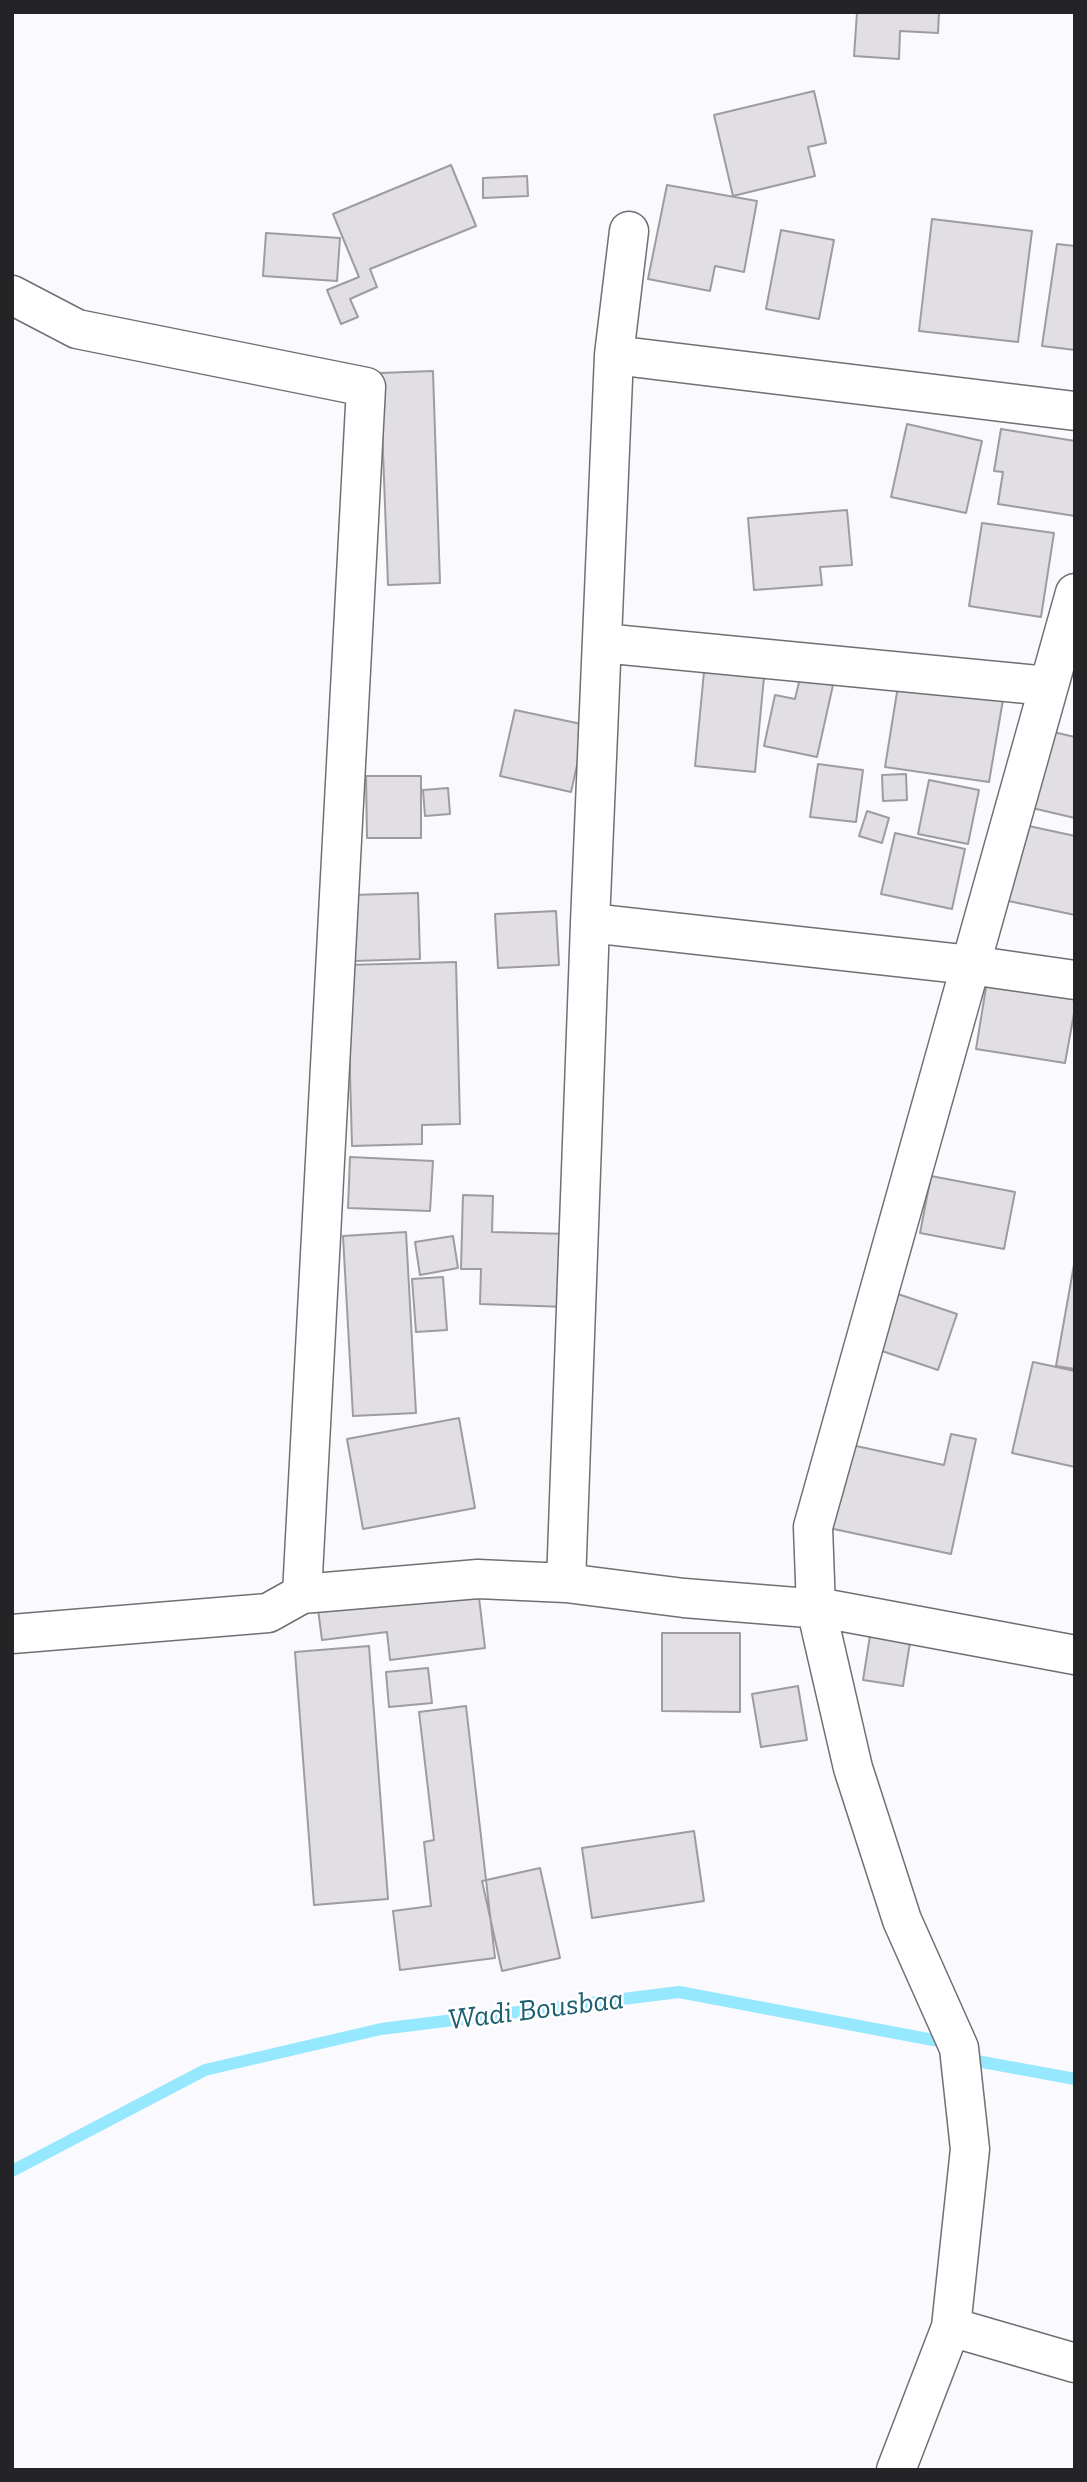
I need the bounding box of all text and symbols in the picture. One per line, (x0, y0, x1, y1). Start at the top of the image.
water label: Wadi Bousbaa (446, 1981, 626, 2039)

